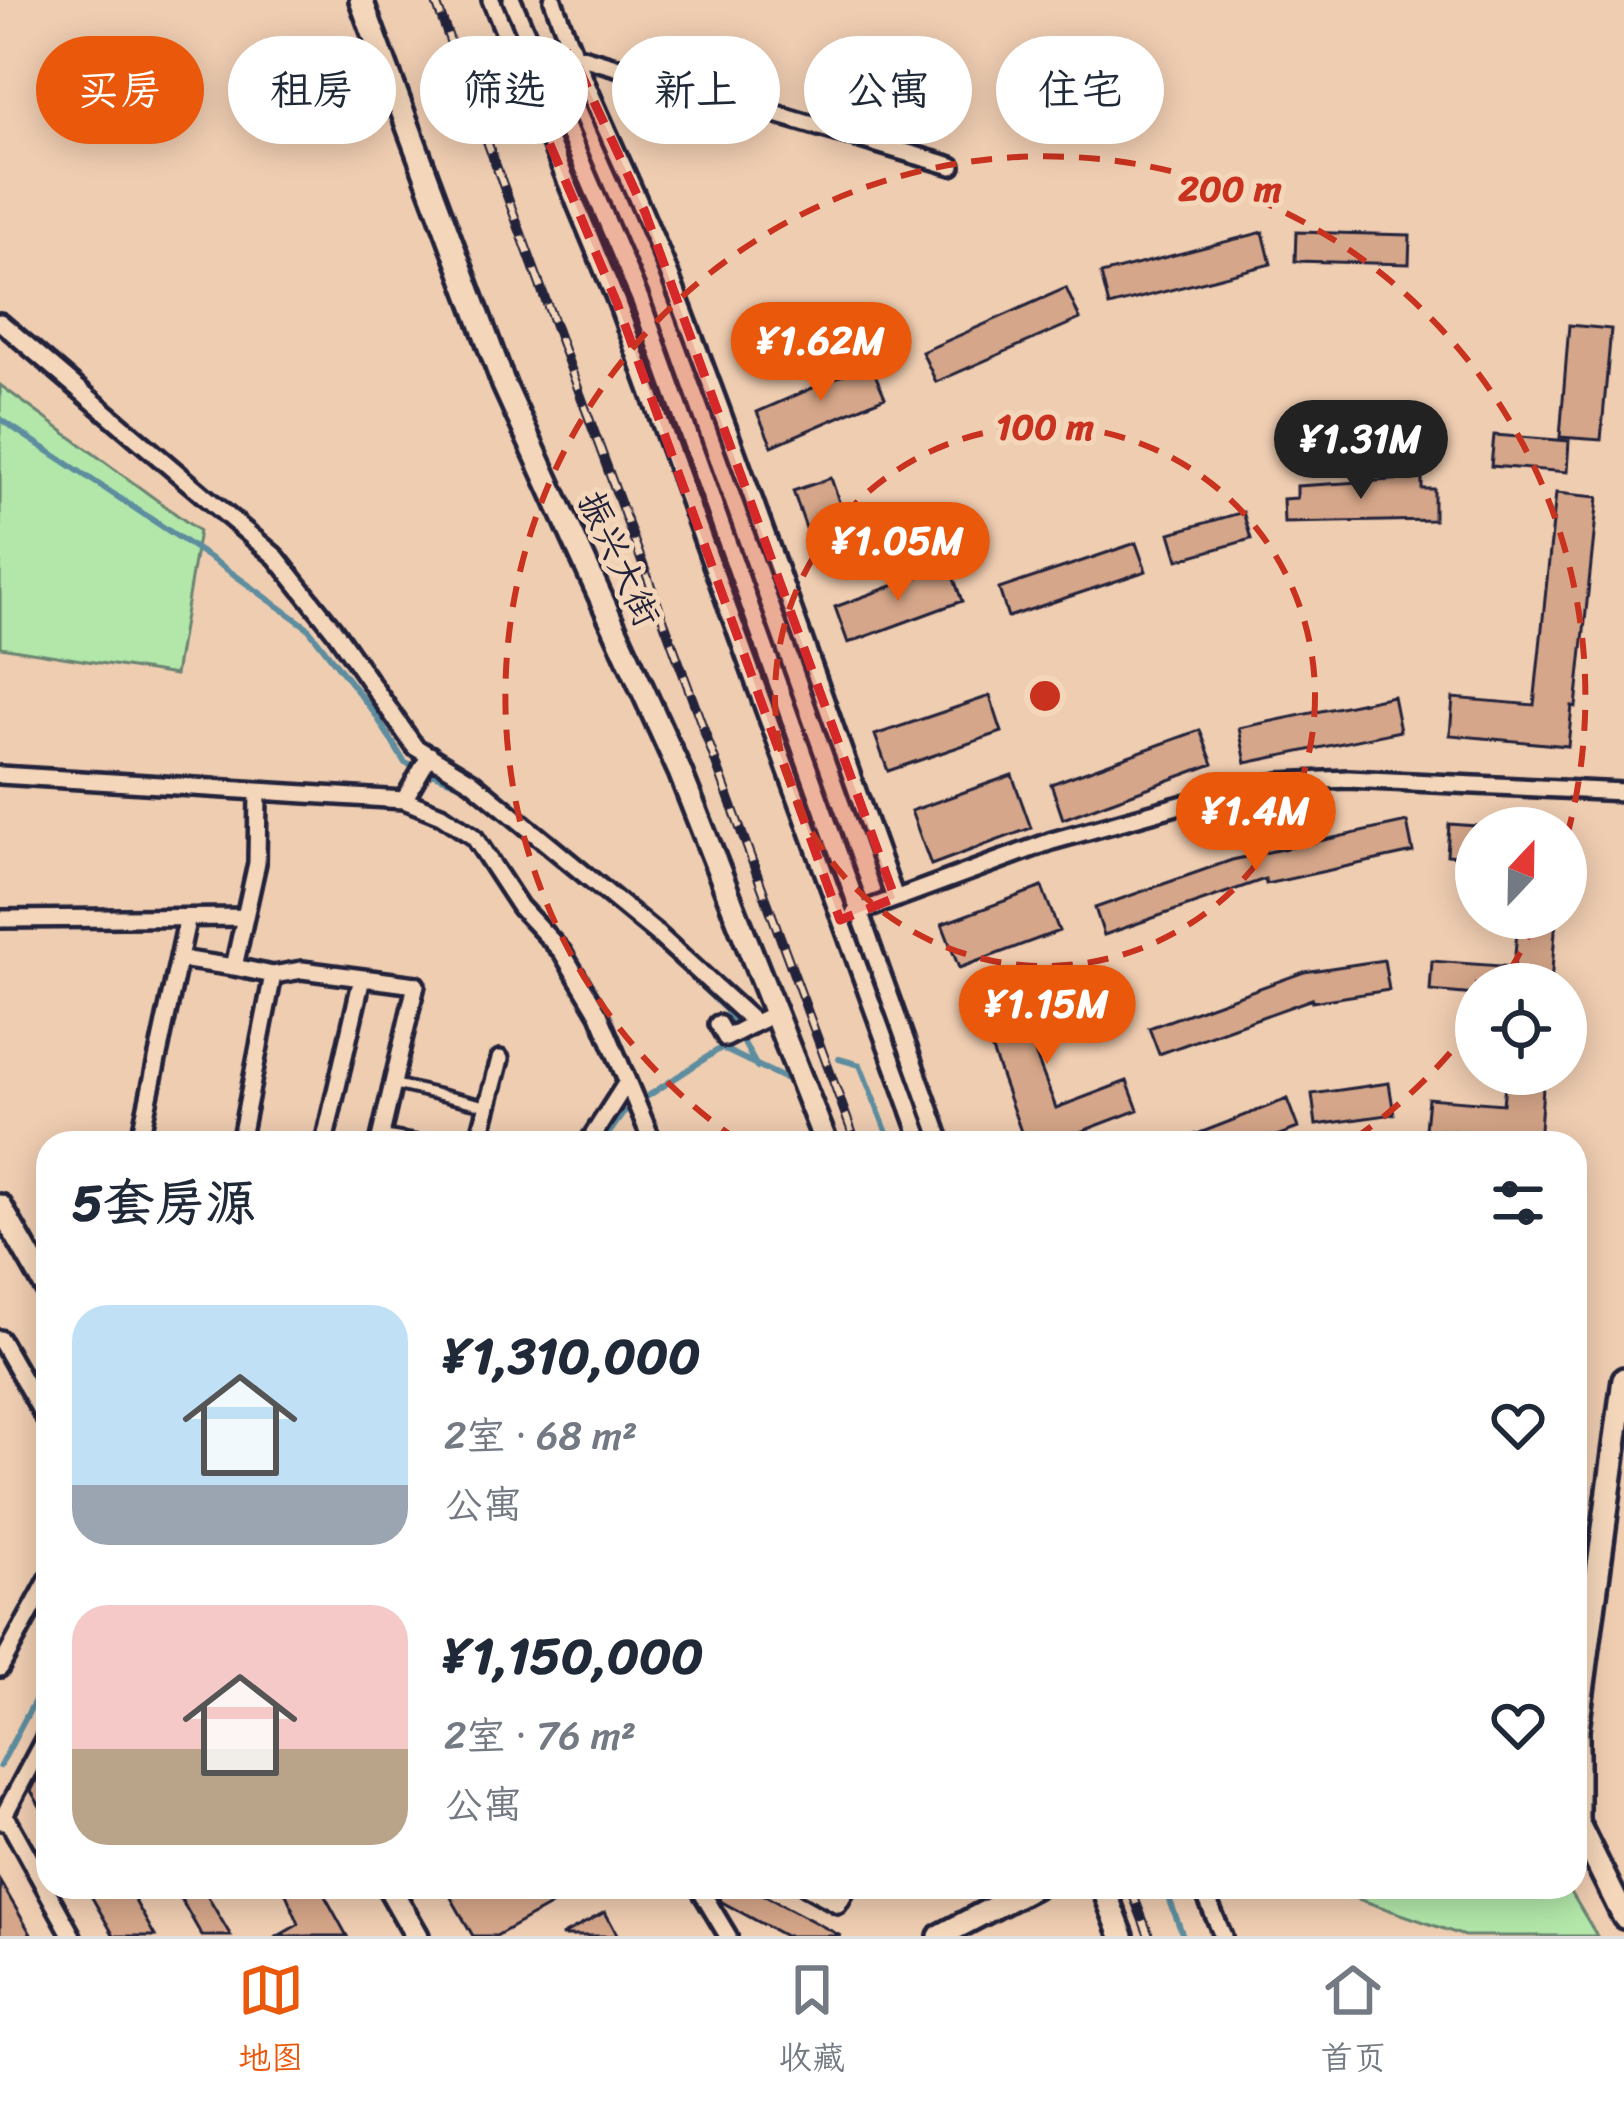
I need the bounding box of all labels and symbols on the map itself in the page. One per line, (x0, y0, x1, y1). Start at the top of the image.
text: 200 m (1178, 157, 1282, 221)
pin: ¥1.62M (723, 302, 919, 404)
text: 100 m (996, 395, 1094, 459)
pin: ¥1.31M (1263, 400, 1459, 502)
street label: 振兴大街 (560, 480, 678, 638)
pin: ¥1.05M (800, 502, 996, 604)
centre of rings (1024, 675, 1066, 717)
pin: ¥1.4M (1172, 772, 1340, 874)
north arrow (1455, 807, 1587, 939)
pin: ¥1.15M (949, 965, 1145, 1067)

